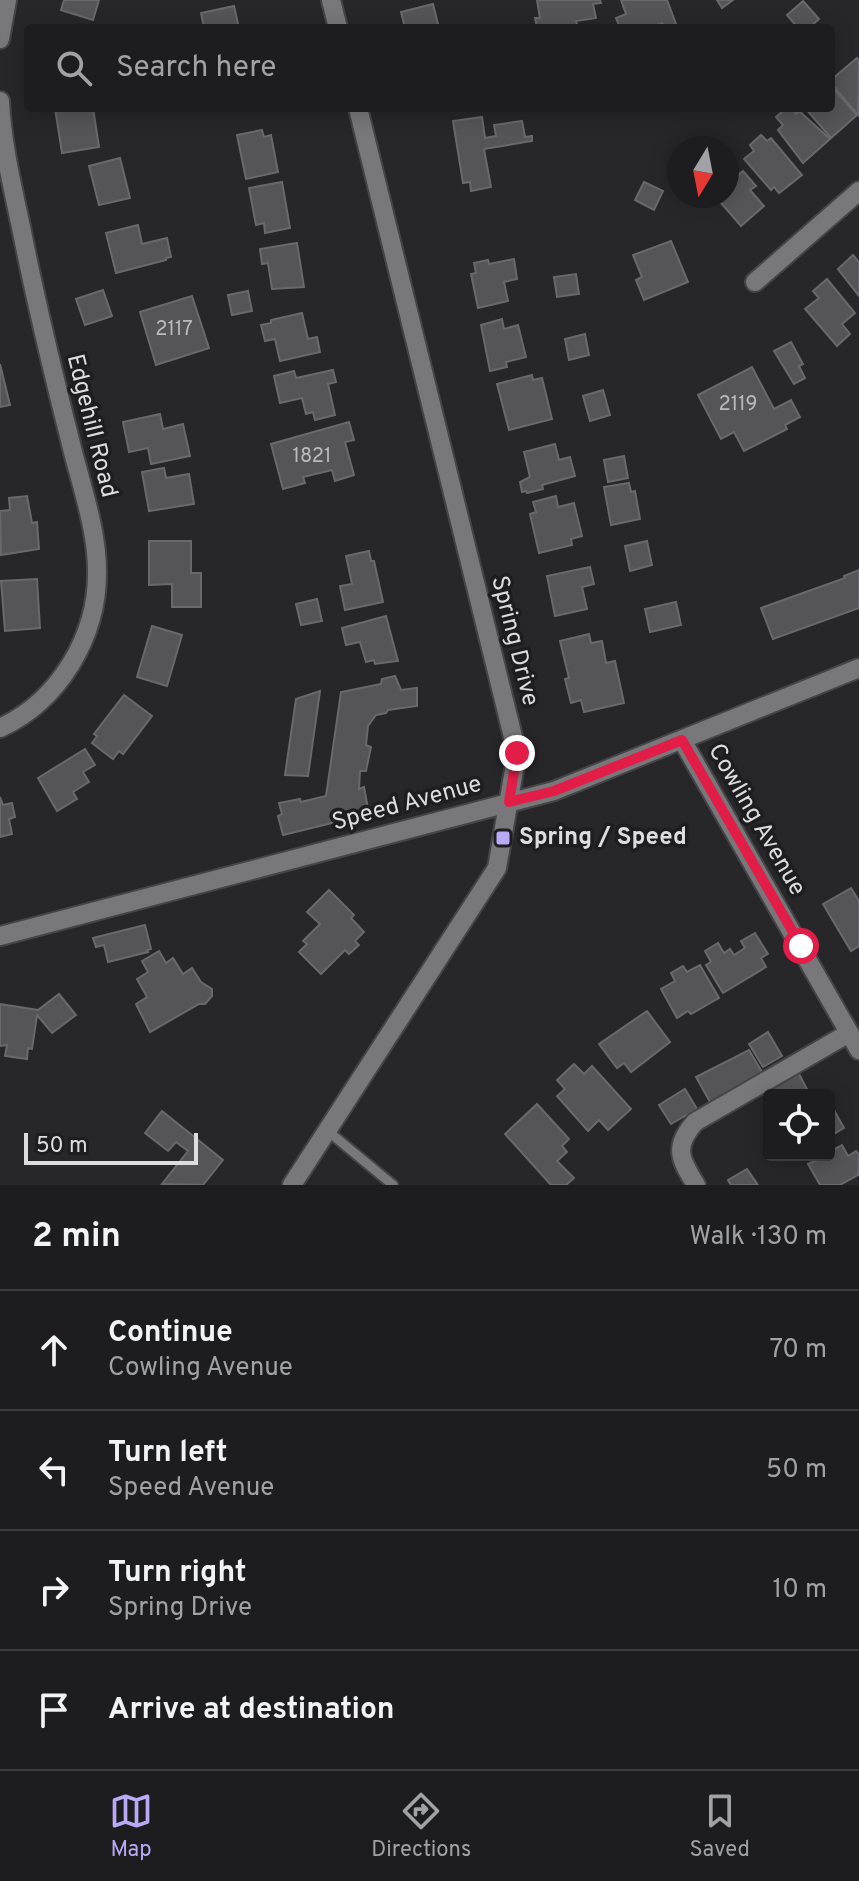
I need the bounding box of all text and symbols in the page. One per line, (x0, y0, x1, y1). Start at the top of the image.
search box (24, 24, 835, 112)
icon: search (52, 46, 96, 90)
text: Search here (116, 50, 276, 87)
north arrow (667, 136, 739, 208)
house number: 2117 (155, 317, 193, 343)
street label: Edgehill Road (59, 351, 123, 501)
house number: 2119 (718, 392, 758, 418)
house number: 1821 (293, 444, 331, 470)
street label: Spring Drive (483, 573, 545, 709)
route end (499, 735, 535, 771)
street label: Cowling Avenue (700, 739, 812, 901)
street label: Speed Avenue (329, 770, 485, 838)
place label: Spring / Speed (519, 823, 687, 853)
marker: Spring / Speed (494, 829, 512, 847)
route start (783, 928, 819, 964)
map controls (763, 1089, 835, 1161)
button: locate (763, 1089, 835, 1161)
scale bar (24, 1129, 198, 1165)
text: 50 m (36, 1133, 88, 1160)
text: 2 min (32, 1216, 121, 1259)
text: Walk · 130 m (689, 1221, 827, 1254)
text: Continue (108, 1315, 233, 1352)
icon: ahead (32, 1328, 76, 1372)
text: 70 m (769, 1334, 827, 1367)
text: Cowling Avenue (108, 1352, 293, 1385)
text: Turn left (108, 1435, 228, 1472)
icon: left (32, 1448, 76, 1492)
text: 50 m (766, 1454, 827, 1487)
text: Speed Avenue (108, 1472, 274, 1505)
text: Turn right (108, 1555, 246, 1592)
icon: right (32, 1568, 76, 1612)
text: 10 m (772, 1574, 827, 1607)
text: Spring Drive (108, 1592, 252, 1625)
icon: arrive (32, 1688, 76, 1732)
text: Arrive at destination (108, 1692, 394, 1729)
tab: Map (109, 1789, 153, 1864)
tab: Directions (371, 1789, 471, 1864)
tab: Saved (689, 1789, 750, 1864)

